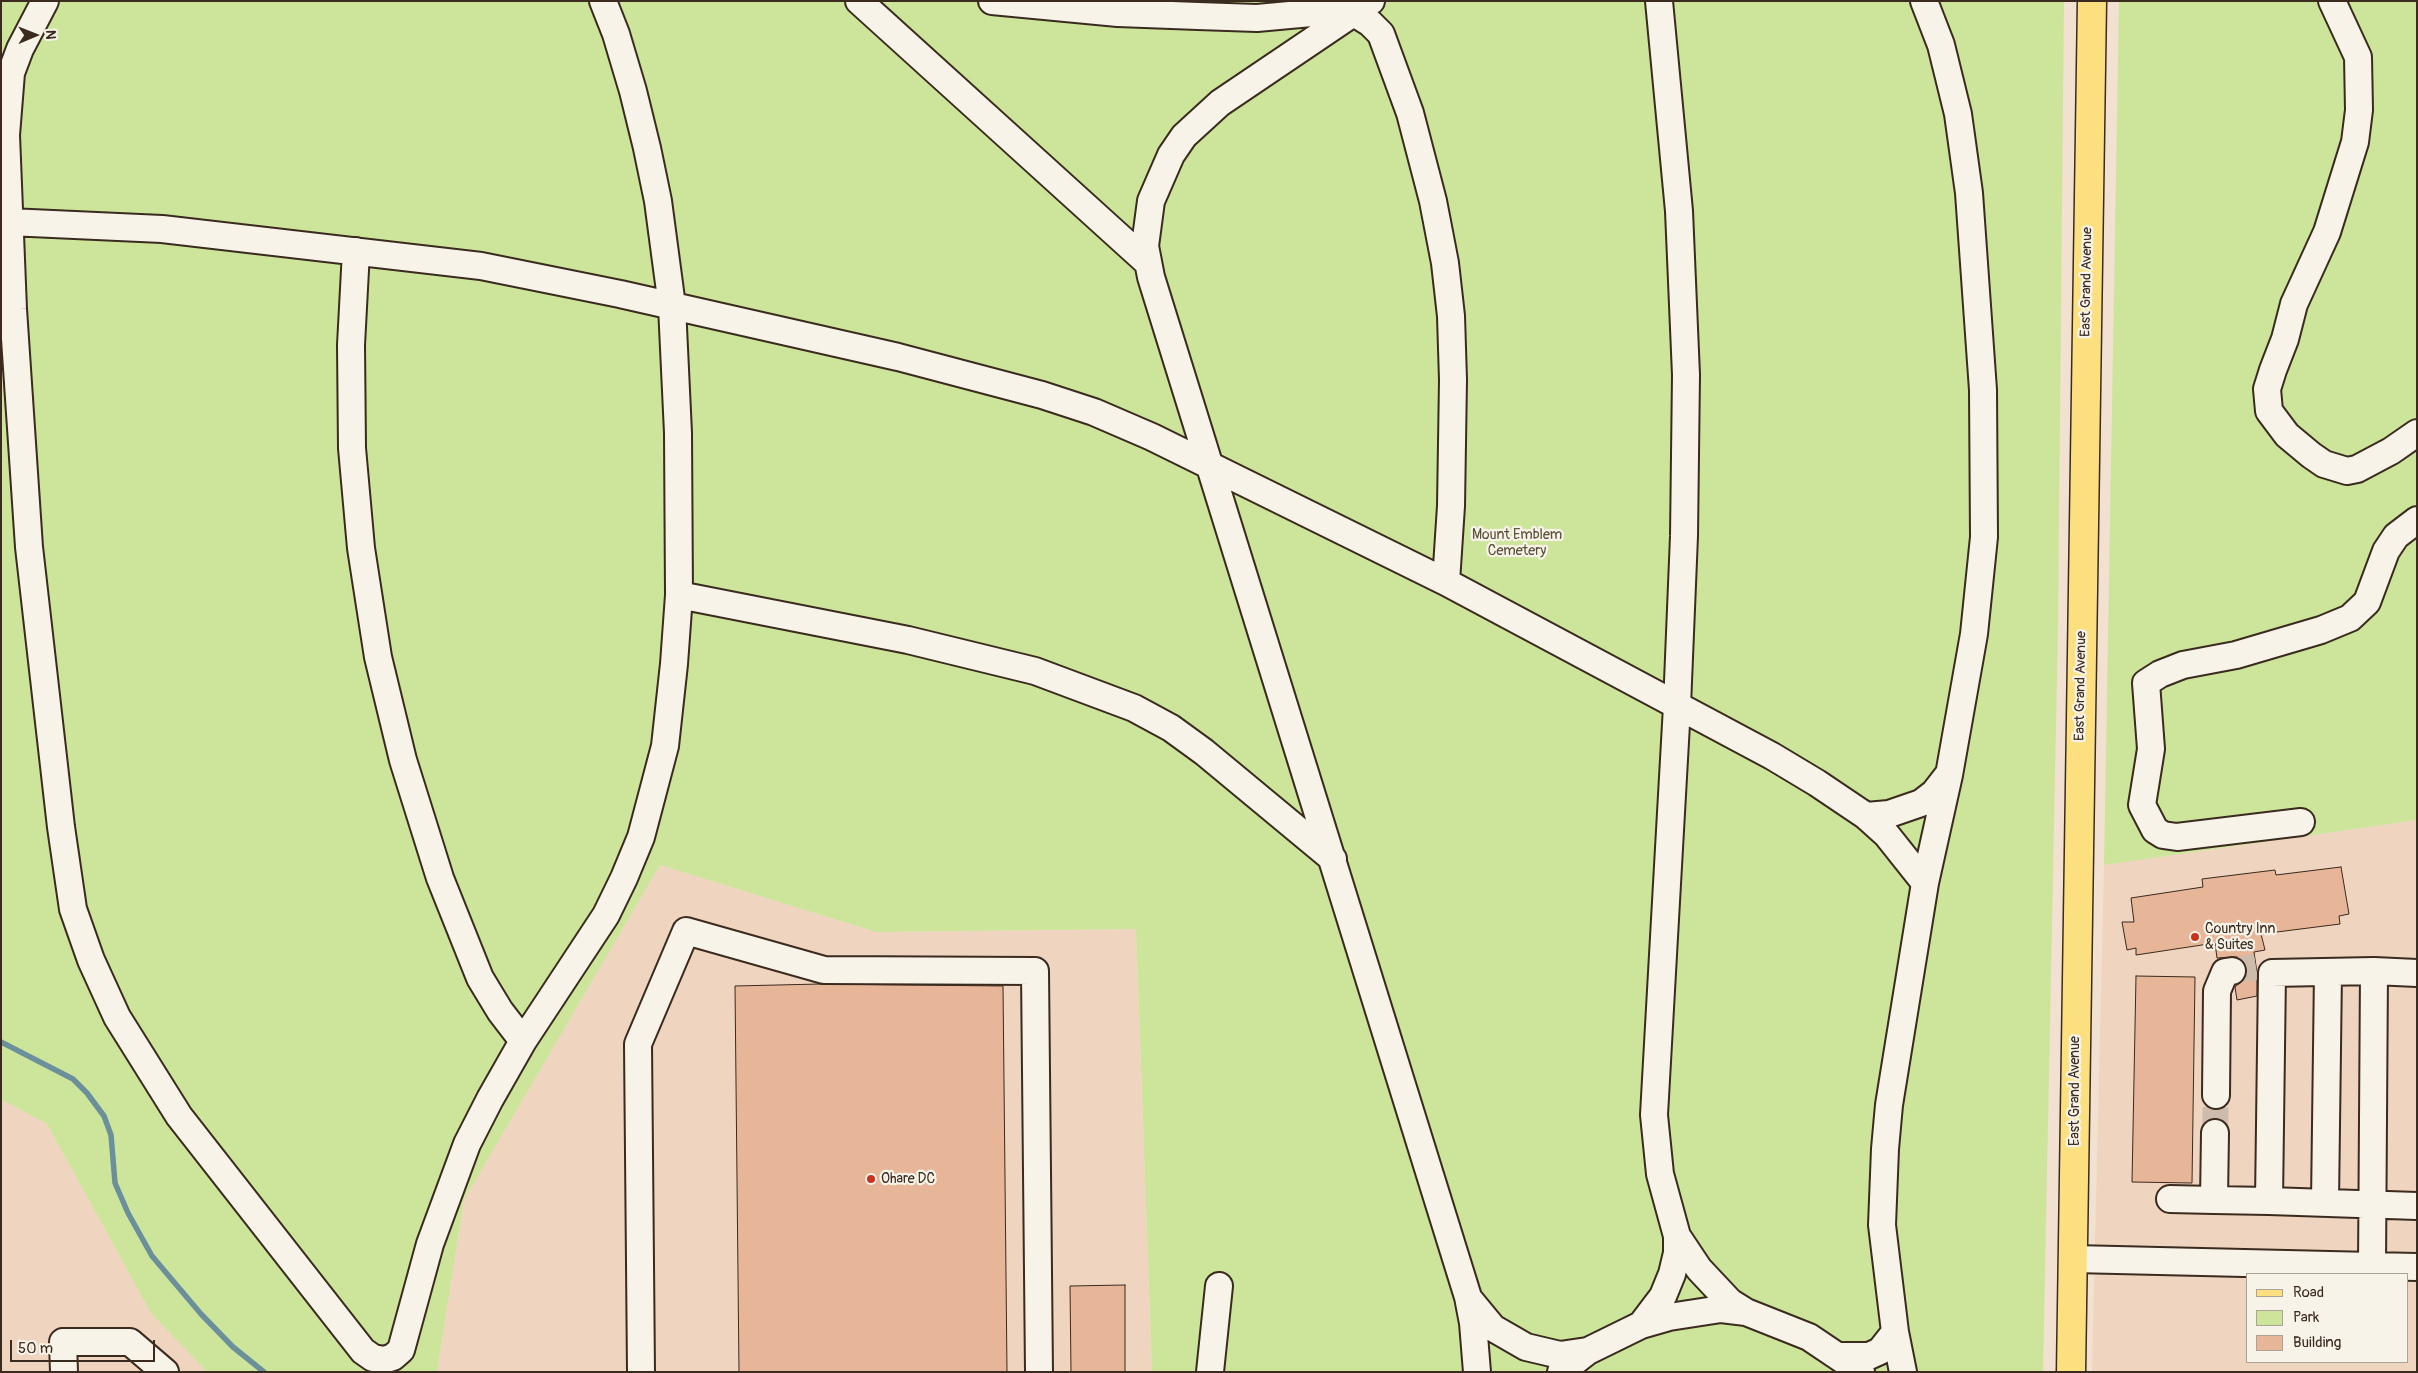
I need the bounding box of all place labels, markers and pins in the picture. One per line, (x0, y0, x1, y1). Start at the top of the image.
place label: Country Inn & Suites (2205, 921, 2275, 954)
marker: Country Inn & Suites (2189, 931, 2201, 943)
place label: Ohare DC (881, 1171, 935, 1187)
marker: Ohare DC (865, 1173, 877, 1185)

